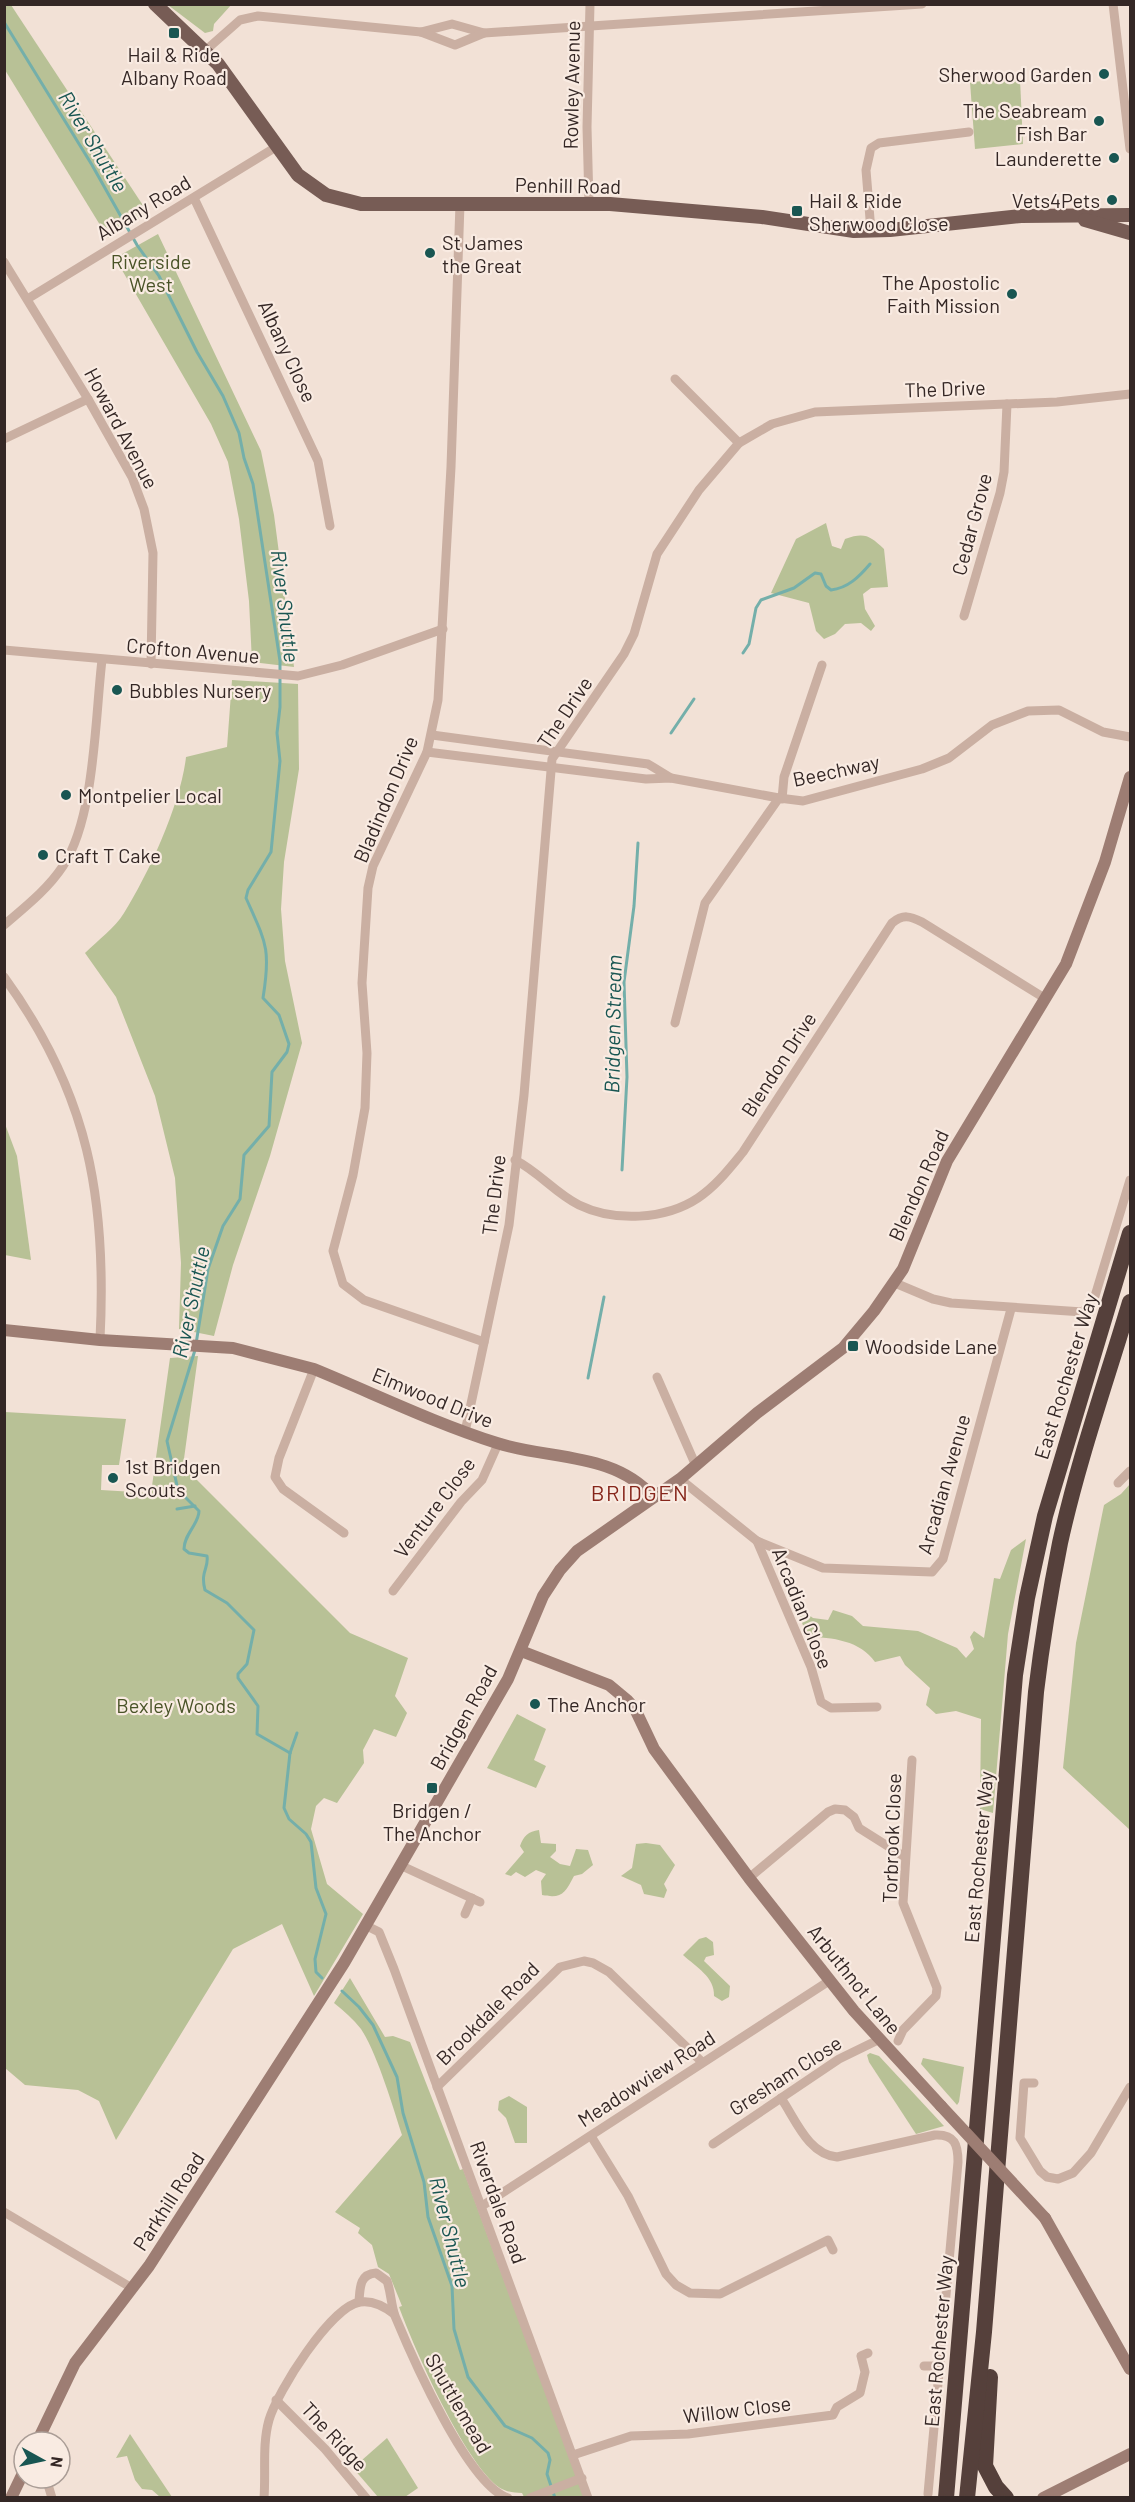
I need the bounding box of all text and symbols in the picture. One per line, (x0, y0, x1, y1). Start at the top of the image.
street label: Rowley Avenue (558, 20, 584, 150)
marker: Hail & Ride Albany Road (167, 26, 181, 40)
place label: Hail & Ride Albany Road (121, 42, 227, 89)
place label: Sherwood Garden (939, 62, 1092, 86)
marker: Sherwood Garden (1097, 67, 1111, 81)
water label: River Shuttle (54, 86, 134, 196)
place label: The Seabream Fish Bar (962, 98, 1087, 145)
marker: The Seabream Fish Bar (1092, 114, 1106, 128)
place label: Launderette (995, 146, 1102, 170)
marker: Launderette (1107, 151, 1121, 165)
street label: Albany Road (91, 169, 195, 245)
street label: Penhill Road (515, 172, 621, 198)
place label: Hail & Ride Sherwood Close (809, 188, 949, 235)
place label: Vets4Pets (1012, 188, 1100, 212)
marker: Vets4Pets (1105, 193, 1119, 207)
marker: Hail & Ride Sherwood Close (790, 204, 804, 218)
place label: St James the Great (442, 230, 523, 277)
marker: St James the Great (423, 246, 437, 260)
park label: Riverside West (111, 249, 191, 296)
place label: The Apostolic Faith Mission (882, 270, 1000, 317)
marker: The Apostolic Faith Mission (1005, 287, 1019, 301)
street label: Albany Close (254, 296, 322, 406)
street label: Howard Avenue (80, 363, 164, 493)
street label: The Drive (904, 375, 986, 401)
street label: Cedar Grove (946, 470, 996, 578)
water label: River Shuttle (267, 548, 305, 664)
street label: Crofton Avenue (125, 632, 261, 668)
street label: The Drive (531, 672, 597, 752)
place label: Bubbles Nursery (129, 678, 271, 702)
marker: Bubbles Nursery (110, 683, 124, 697)
street label: Bladindon Drive (348, 732, 422, 866)
street label: Beechway (790, 749, 882, 791)
place label: Montpelier Local (78, 783, 222, 807)
marker: Montpelier Local (59, 788, 73, 802)
place label: Craft T Cake (55, 843, 161, 867)
marker: Craft T Cake (36, 848, 50, 862)
water label: Bridgen Stream (598, 954, 626, 1094)
street label: Blendon Drive (735, 1007, 821, 1121)
street label: Blendon Road (883, 1126, 953, 1244)
street label: The Drive (476, 1153, 510, 1237)
water label: River Shuttle (166, 1244, 214, 1360)
street label: East Rochester Way (1028, 1290, 1102, 1462)
place label: Woodside Lane (865, 1334, 997, 1358)
marker: Woodside Lane (846, 1339, 860, 1353)
street label: Elmwood Drive (369, 1362, 497, 1432)
street label: Arcadian Avenue (912, 1411, 974, 1557)
street label: Venture Close (388, 1452, 480, 1562)
place label: 1st Bridgen Scouts (125, 1454, 221, 1501)
marker: 1st Bridgen Scouts (106, 1471, 120, 1485)
district label: BRIDGEN (591, 1479, 689, 1505)
street label: Arcadian Close (768, 1544, 838, 1672)
street label: Bridgen Road (424, 1660, 502, 1774)
place label: The Anchor (547, 1692, 646, 1716)
park label: Bexley Woods (116, 1693, 236, 1717)
marker: The Anchor (528, 1697, 542, 1711)
street label: East Rochester Way (959, 1770, 997, 1944)
street label: Torbrook Close (877, 1773, 905, 1903)
marker: Bridgen / The Anchor (425, 1781, 439, 1795)
place label: Bridgen / The Anchor (383, 1798, 481, 1845)
street label: Arbuthnot Lane (803, 1919, 907, 2039)
street label: Brookdale Road (431, 1957, 543, 2069)
street label: Meadowview Road (573, 2025, 719, 2131)
street label: Gresham Close (724, 2030, 846, 2120)
street label: Riverdale Road (466, 2137, 532, 2267)
street label: Parkhill Road (127, 2147, 209, 2255)
water label: River Shuttle (425, 2174, 477, 2290)
street label: East Rochester Way (919, 2254, 957, 2428)
street label: Shuttlemead (421, 2349, 497, 2457)
street label: Willow Close (682, 2390, 792, 2428)
street label: The Ridge (297, 2396, 373, 2476)
north arrow (12, 2430, 72, 2490)
text: N (47, 2456, 67, 2469)

